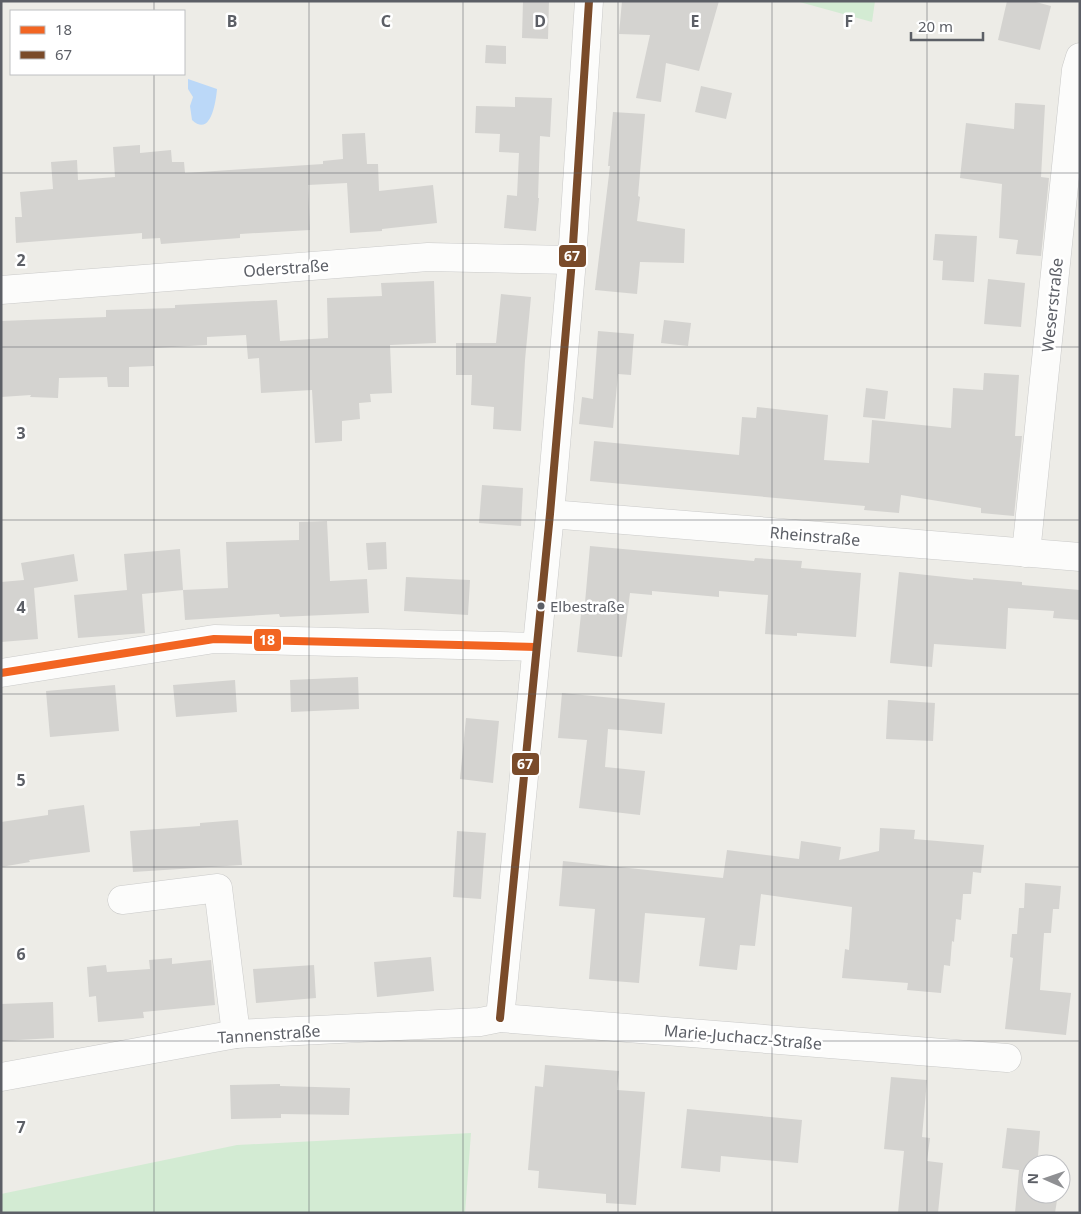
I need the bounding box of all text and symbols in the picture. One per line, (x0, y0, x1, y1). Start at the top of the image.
legend (10, 10, 185, 75)
text: B (227, 10, 237, 32)
text: C (381, 10, 391, 32)
text: D (534, 10, 546, 32)
text: E (691, 10, 700, 32)
text: F (845, 10, 853, 32)
scale bar (911, 10, 984, 42)
text: 20 m (918, 16, 953, 36)
text: 18 (55, 19, 72, 39)
text: 67 (55, 44, 72, 64)
line badge: 67 (558, 244, 587, 268)
text: 67 (564, 246, 580, 265)
text: 2 (16, 249, 26, 271)
street label: Oderstraße (242, 254, 330, 282)
street label: Weserstraße (1036, 257, 1068, 353)
text: 3 (16, 422, 26, 444)
street label: Rheinstraße (769, 521, 861, 551)
text: 4 (16, 596, 26, 618)
place label: Elbestraße (550, 596, 625, 616)
marker: Elbestraße (536, 601, 546, 611)
line badge: 18 (253, 628, 282, 652)
text: 18 (259, 630, 275, 649)
line badge: 67 (511, 752, 540, 776)
text: 67 (517, 754, 533, 773)
text: 5 (16, 769, 26, 791)
text: 6 (16, 943, 26, 965)
street label: Tannenstraße (217, 1019, 321, 1049)
street label: Marie-Juchacz-Straße (663, 1019, 823, 1055)
text: 7 (16, 1116, 26, 1138)
north arrow (1021, 1154, 1071, 1204)
text: N (1023, 1173, 1042, 1185)

